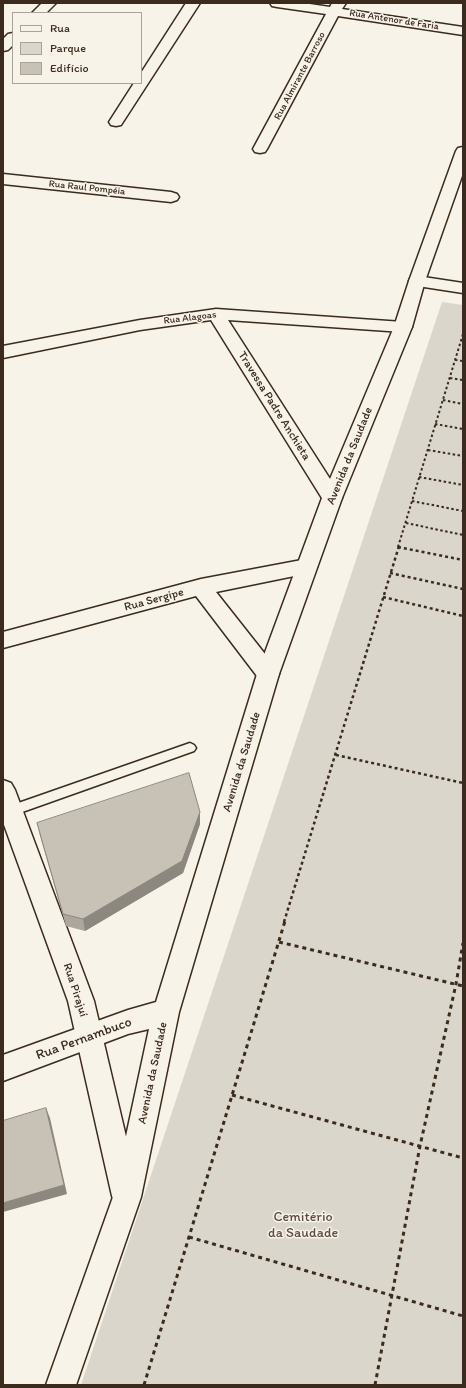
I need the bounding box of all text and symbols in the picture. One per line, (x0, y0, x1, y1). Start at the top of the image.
street label: Rua Antenor de Faria (348, 7, 440, 33)
legend (12, 12, 142, 84)
text: Rua (50, 21, 70, 35)
street label: Rua Almirante Barroso (272, 30, 328, 122)
text: Parque (50, 41, 86, 55)
text: Edifício (50, 61, 89, 75)
street label: Rua Raul Pompéia (48, 178, 126, 198)
street label: Rua Alagoas (163, 309, 217, 327)
street label: Travessa Padre Anchieta (235, 349, 313, 463)
street label: Avenida da Saudade (324, 405, 376, 507)
street label: Rua Sergipe (123, 585, 185, 615)
street label: Avenida da Saudade (220, 710, 264, 814)
street label: Rua Pirajuí (60, 961, 90, 1019)
street label: Rua Pernambuco (34, 1014, 134, 1064)
street label: Avenida da Saudade (135, 1021, 171, 1125)
park label: Cemitério da Saudade (268, 1209, 338, 1242)

